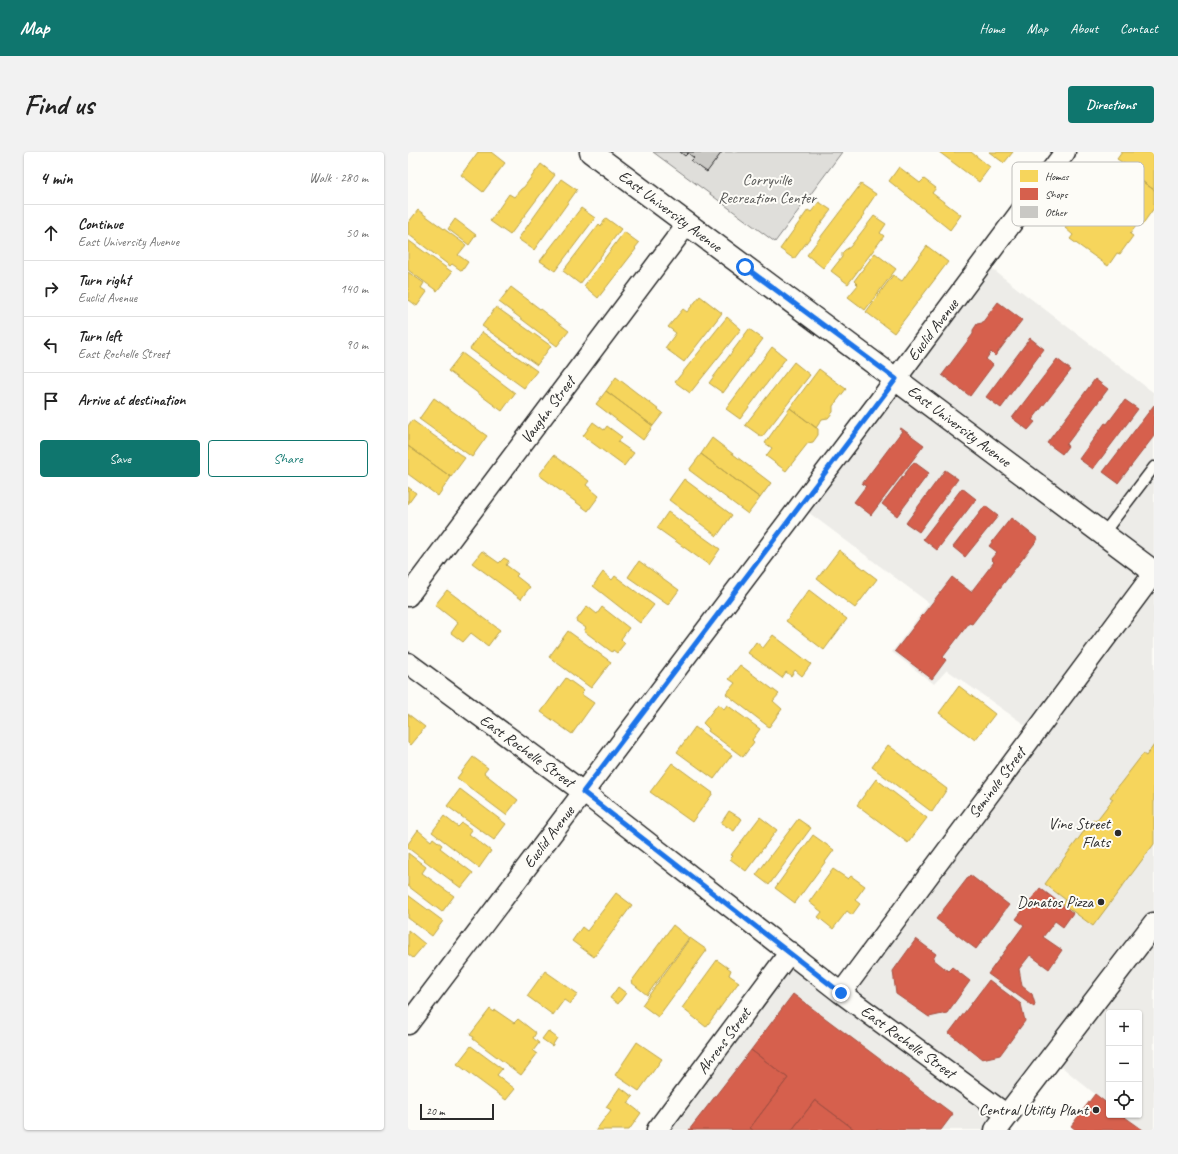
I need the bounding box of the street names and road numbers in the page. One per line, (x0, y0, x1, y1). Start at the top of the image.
street label: East University Avenue (614, 166, 727, 257)
street label: Euclid Avenue (903, 294, 964, 365)
street label: Vaughn Street (516, 370, 581, 447)
street label: East University Avenue (903, 381, 1016, 472)
street label: East Rochelle Street (476, 710, 580, 794)
street label: Seminole Street (964, 741, 1032, 823)
street label: Euclid Avenue (519, 801, 580, 872)
street label: East Rochelle Street (857, 1001, 961, 1085)
street label: Ahrens Street (693, 1003, 756, 1078)

